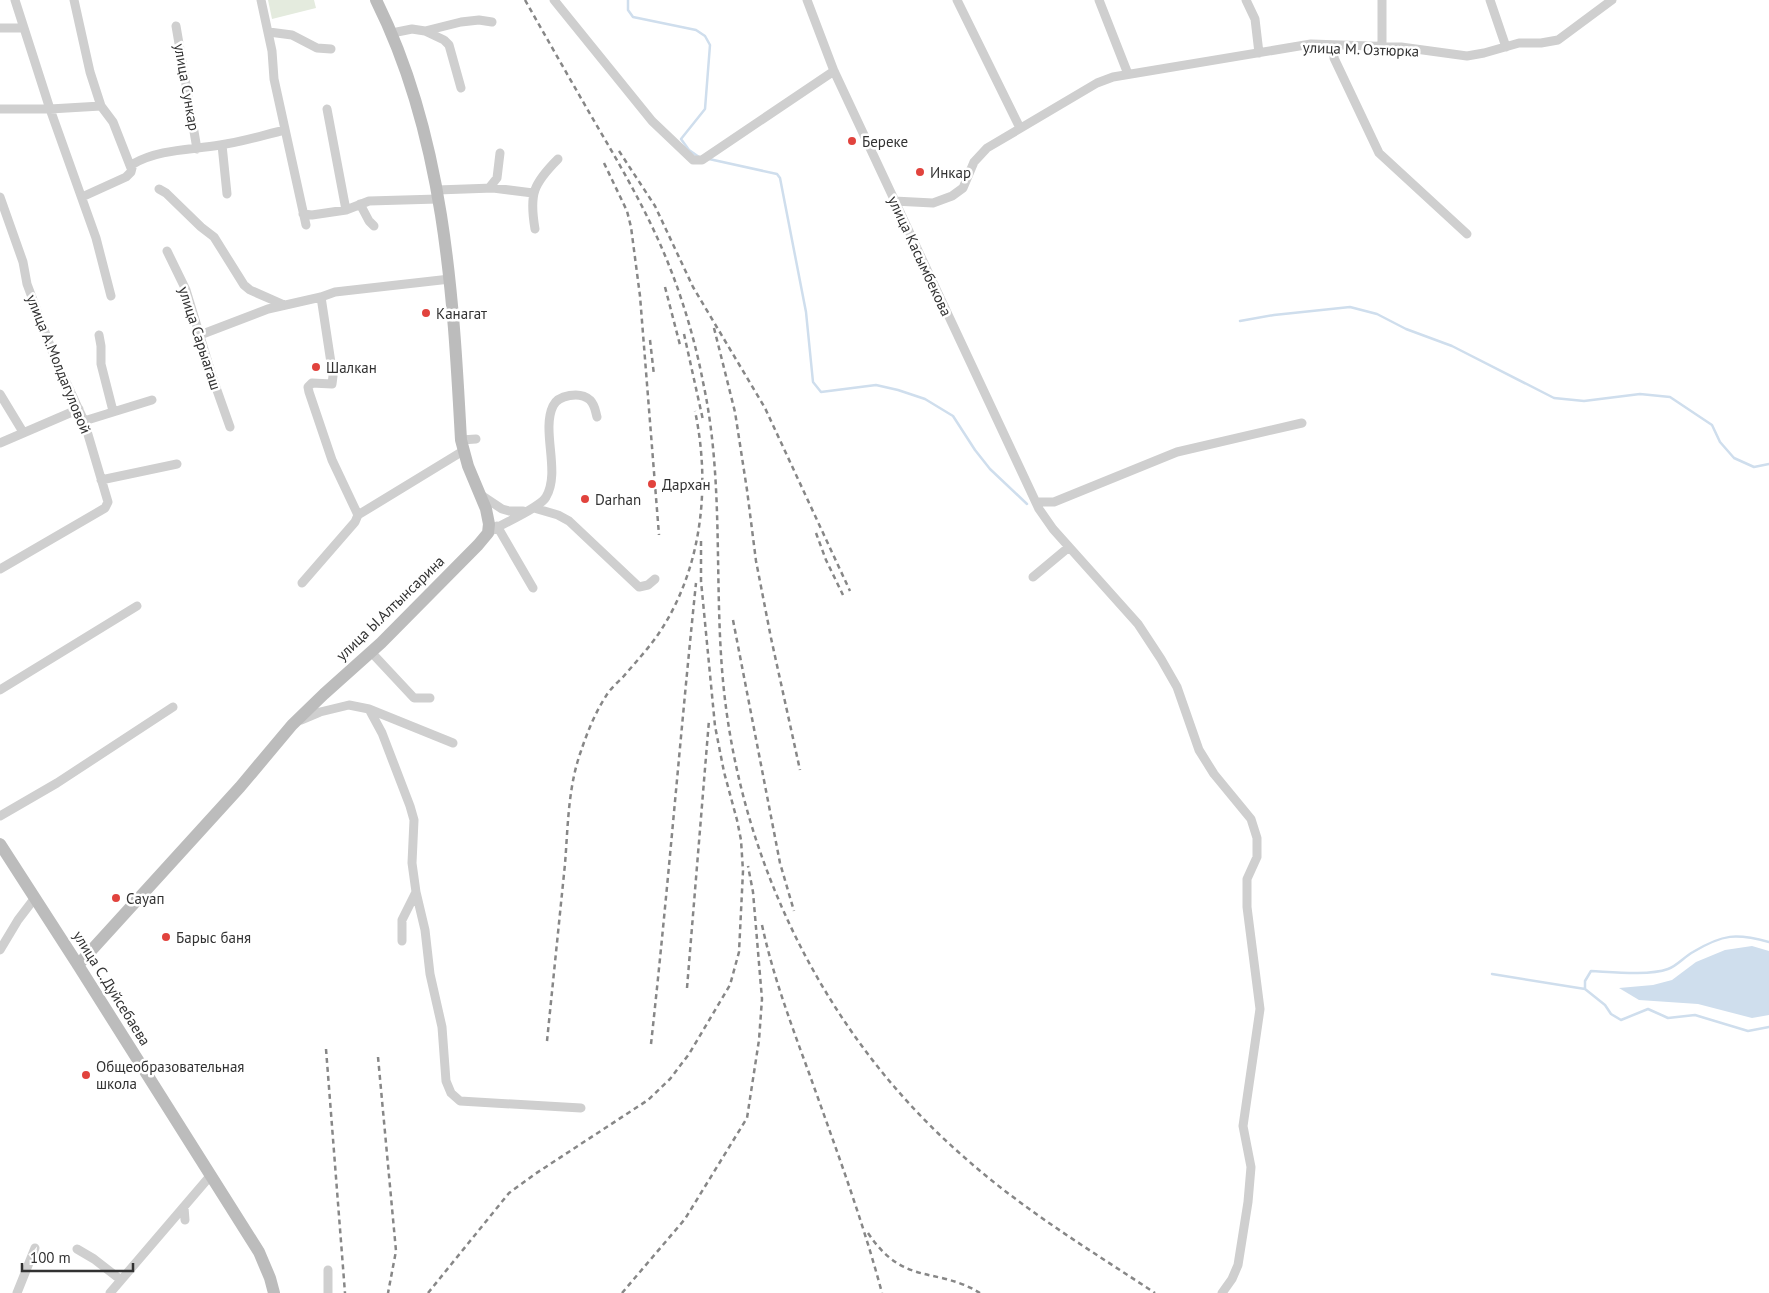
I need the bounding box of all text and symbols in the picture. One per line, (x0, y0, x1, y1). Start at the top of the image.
street label: улица М. Озтюрка (1302, 37, 1420, 61)
street label: улица Сункар (170, 42, 204, 132)
place label: Береке (862, 132, 908, 151)
marker: Береке (846, 135, 858, 147)
place label: Инкар (930, 163, 971, 182)
marker: Инкар (914, 166, 926, 178)
street label: улица Касымбекова (884, 193, 956, 319)
street label: улица Сарыагаш (174, 284, 226, 392)
street label: улица А.Молдагуловой (22, 292, 96, 436)
place label: Канагат (436, 304, 487, 323)
marker: Канагат (420, 307, 432, 319)
place label: Шалкан (326, 358, 377, 377)
marker: Шалкан (310, 361, 322, 373)
place label: Дархан (662, 475, 711, 494)
marker: Дархан (646, 478, 658, 490)
place label: Darhan (595, 490, 641, 509)
marker: Darhan (579, 493, 591, 505)
street label: улица Ы.Алтынсарина (332, 551, 448, 665)
place label: Сауап (126, 889, 164, 908)
marker: Сауап (110, 892, 122, 904)
street label: улица С.Дуйсебаева (69, 927, 155, 1049)
place label: Барыс баня (176, 928, 251, 947)
marker: Барыс баня (160, 931, 172, 943)
place label: Общеобразовательная школа (96, 1057, 244, 1093)
marker: Общеобразовательная школа (80, 1069, 92, 1081)
scale bar (22, 1240, 134, 1272)
text: 100 m (30, 1248, 71, 1267)

